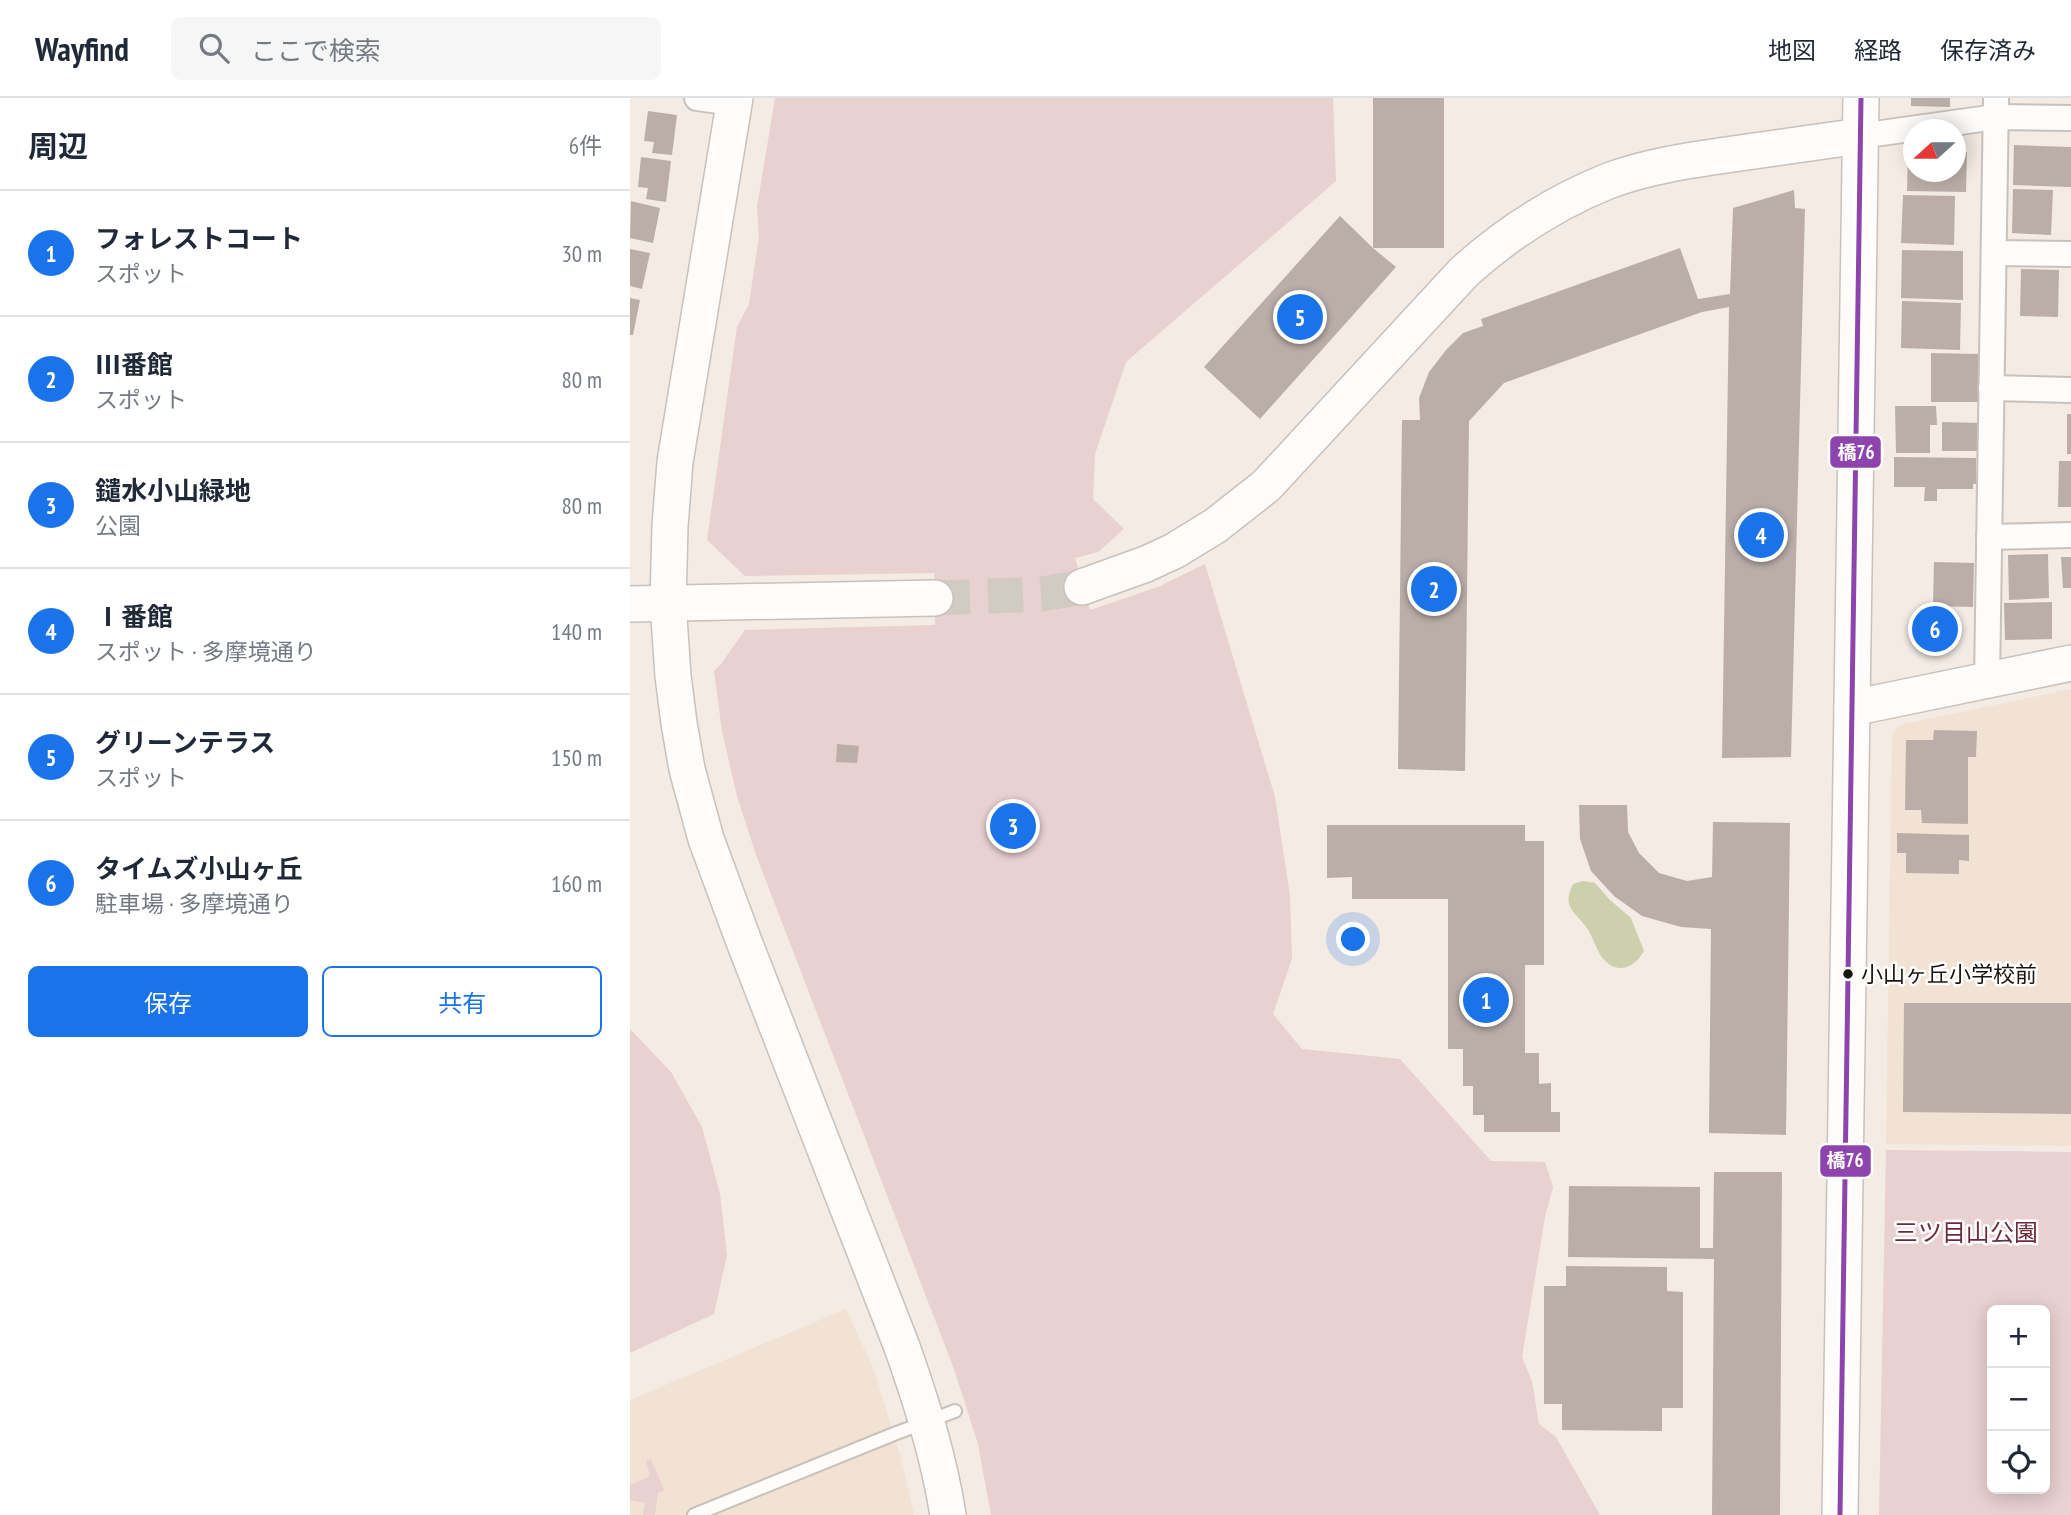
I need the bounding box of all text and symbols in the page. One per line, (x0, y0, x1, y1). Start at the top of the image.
search box (171, 17, 661, 80)
text: Wayfind (35, 27, 129, 70)
icon: search (195, 29, 233, 67)
text: ここで検索 (251, 34, 381, 67)
text: 地図 (1768, 35, 1816, 66)
text: 経路 (1854, 35, 1902, 66)
text: 保存済み (1940, 35, 2036, 66)
north arrow (1903, 119, 1966, 182)
text: 周辺 (28, 126, 88, 165)
text: 6件 (569, 131, 602, 160)
text: フォレストコート (95, 222, 303, 255)
text: 1 (46, 239, 57, 268)
text: 30 m (561, 239, 602, 268)
text: スポット (95, 259, 187, 288)
pin: 5 (1277, 291, 1323, 343)
text: Ⅲ番館 (95, 348, 173, 381)
text: 2 (46, 365, 57, 394)
text: 80 m (561, 365, 602, 394)
text: スポット (95, 385, 187, 414)
line badge: 橋76 (1829, 435, 1882, 469)
text: 橋76 (1837, 440, 1875, 464)
text: 鑓水小山緑地 (95, 474, 251, 507)
text: 3 (46, 491, 57, 520)
text: 80 m (561, 491, 602, 520)
pin: 4 (1738, 509, 1784, 561)
text: 公園 (95, 511, 141, 540)
pin: 2 (1411, 563, 1457, 615)
text: Ⅰ番館 (95, 600, 173, 633)
pin: 6 (1912, 603, 1958, 655)
text: 4 (46, 617, 57, 646)
text: 140 m (551, 617, 602, 646)
text: スポット · 多摩境通り (95, 637, 317, 666)
text: グリーンテラス (95, 726, 275, 759)
text: 5 (46, 743, 57, 772)
text: 150 m (551, 743, 602, 772)
text: スポット (95, 763, 187, 792)
pin: 3 (990, 800, 1036, 852)
text: タイムズ小山ヶ丘 (95, 852, 302, 885)
text: 6 (46, 869, 57, 898)
text: 160 m (551, 869, 602, 898)
text: 駐車場 · 多摩境通り (95, 889, 294, 918)
your location (1336, 922, 1370, 956)
place label: 小山ヶ丘小学校前 (1861, 960, 2037, 988)
button: 保存 (28, 966, 308, 1037)
button: 共有 (322, 966, 602, 1037)
marker: 小山ヶ丘小学校前 (1841, 967, 1855, 981)
pin: 1 (1463, 974, 1509, 1026)
line badge: 橋76 (1819, 1144, 1872, 1178)
text: 橋76 (1826, 1148, 1864, 1172)
park label: 三ツ目山公園 (1894, 1217, 2038, 1248)
map controls (1987, 1305, 2050, 1494)
button: + (1987, 1305, 2050, 1368)
button: − (1987, 1368, 2050, 1431)
button: locate (1987, 1431, 2050, 1494)

